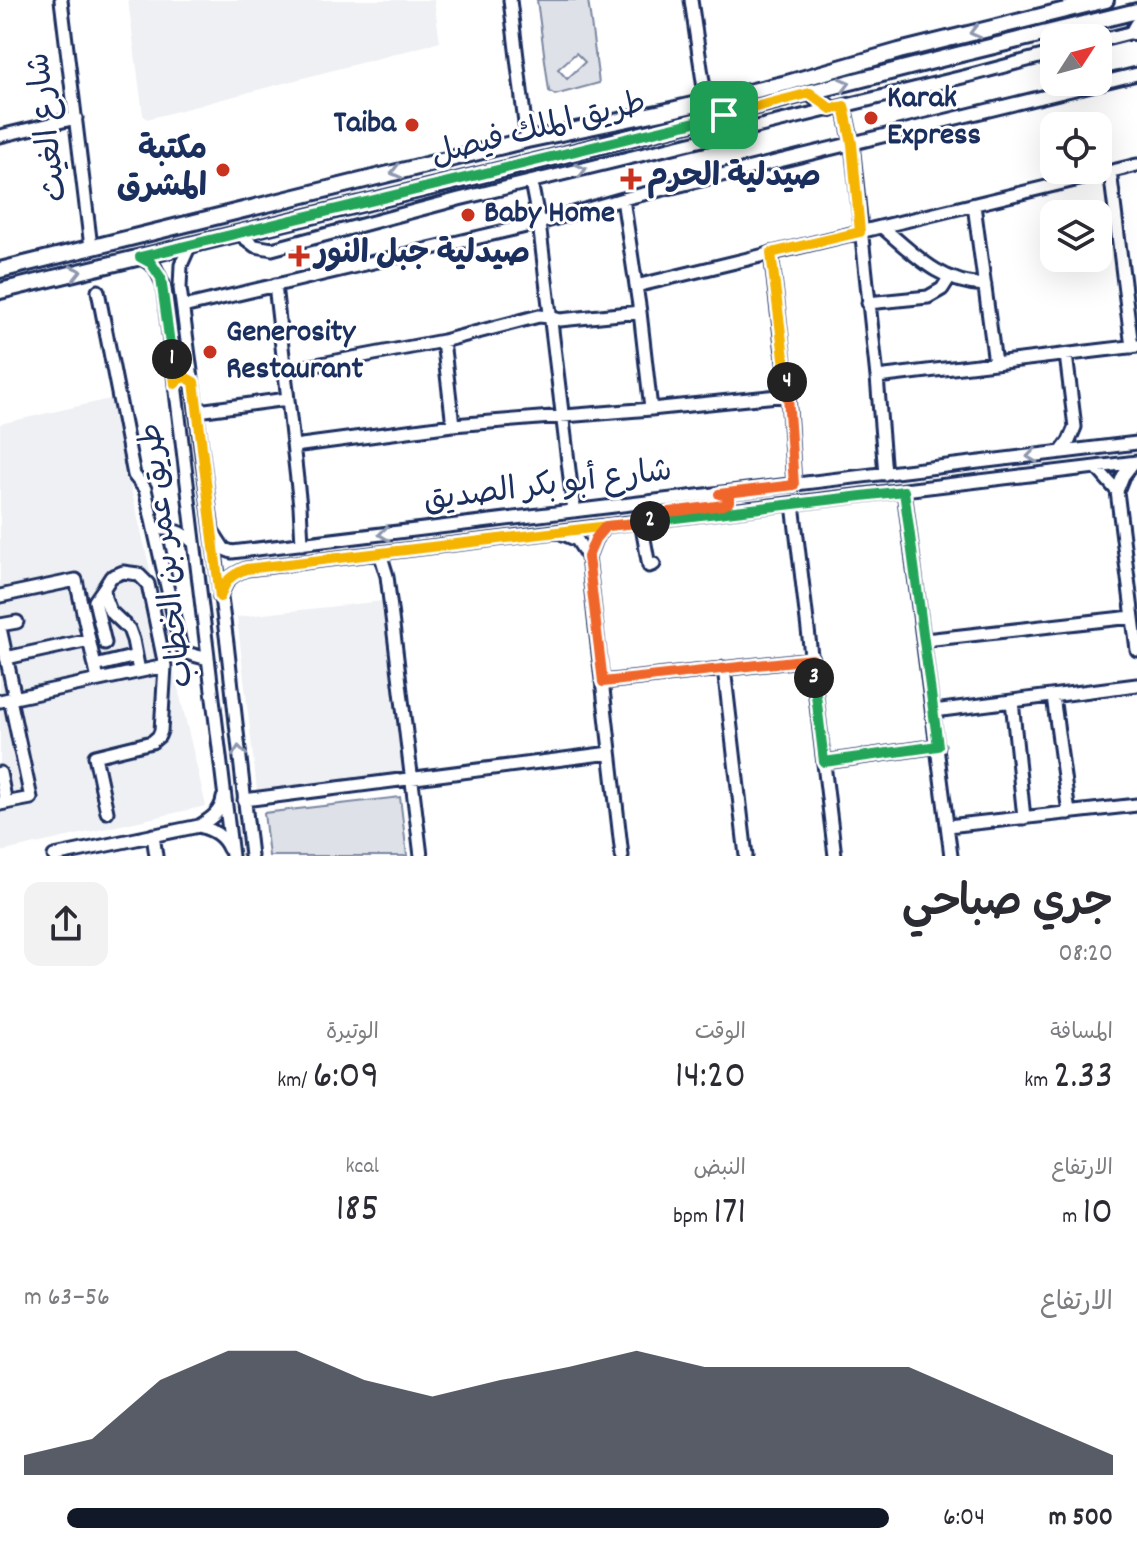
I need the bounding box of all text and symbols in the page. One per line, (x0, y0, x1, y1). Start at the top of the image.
one-way arrow (969, 23, 983, 40)
north arrow (1040, 24, 1112, 96)
map controls (1040, 24, 1112, 272)
street label: شارع الغيث (18, 50, 82, 204)
one-way arrow (838, 76, 851, 93)
place label: Karak Express (887, 77, 981, 160)
pin (690, 81, 758, 149)
street label: طريق الملك فيصل (426, 82, 652, 180)
icon: arrive (702, 93, 746, 137)
place label: Taiba (333, 102, 397, 148)
marker: Karak Express (862, 109, 880, 127)
button: locate (1040, 112, 1112, 184)
marker: Taiba (403, 116, 421, 134)
place label: مكتبة المشرق (117, 129, 207, 212)
place label: صيدلية الحرم (647, 156, 821, 202)
marker: مكتبة المشرق (214, 161, 232, 179)
one-way arrow (573, 162, 587, 179)
one-way arrow (390, 163, 404, 180)
marker: صيدلية الحرم (622, 170, 640, 188)
place label: Baby Home (484, 192, 615, 238)
button: layers (1040, 200, 1112, 272)
marker: Baby Home (459, 206, 477, 224)
place label: صيدلية جبل النور (312, 233, 530, 279)
marker: صيدلية جبل النور (290, 247, 308, 265)
one-way arrow (68, 265, 82, 282)
place label: Generosity Restaurant (226, 311, 363, 394)
pin: 1 (152, 339, 192, 379)
text: 1 (170, 343, 174, 374)
marker: Generosity Restaurant (201, 343, 219, 361)
pin: 4 (767, 362, 807, 402)
text: 4 (782, 366, 792, 397)
street label: طريق عمر بن الخطاب (130, 420, 208, 690)
one-way arrow (1025, 447, 1038, 464)
street label: شارع أبو بكر الصديق (421, 450, 675, 526)
pin: 2 (630, 501, 670, 541)
text: 2 (645, 505, 655, 536)
one-way arrow (378, 525, 391, 542)
pin: 3 (794, 658, 834, 698)
text: 3 (809, 662, 819, 693)
one-way arrow (230, 744, 247, 757)
text: جري صباحي (902, 874, 1113, 937)
button: share (24, 882, 108, 966)
text: 08:20 (1059, 936, 1113, 973)
text: الوتيرة (326, 1018, 379, 1049)
text: الوقت (695, 1018, 746, 1049)
text: المسافة (1050, 1018, 1113, 1049)
text: 6:09 (313, 1050, 379, 1107)
text: 14:20 (675, 1050, 746, 1107)
text: 2.33 (1053, 1050, 1113, 1107)
text: /km (277, 1066, 313, 1097)
text: km (1024, 1066, 1053, 1097)
text: kcal (346, 1152, 379, 1183)
text: النبض (693, 1154, 746, 1185)
text: الارتفاع (1051, 1154, 1113, 1185)
text: 185 (336, 1183, 379, 1240)
text: 171 (713, 1186, 746, 1243)
text: 10 (1082, 1186, 1113, 1243)
text: bpm (673, 1202, 713, 1233)
text: m (1062, 1202, 1082, 1233)
text: 56–63 m (24, 1280, 110, 1317)
text: الارتفاع (1040, 1285, 1113, 1322)
text: 6:04 (943, 1500, 985, 1537)
text: 500 m (1049, 1500, 1113, 1537)

